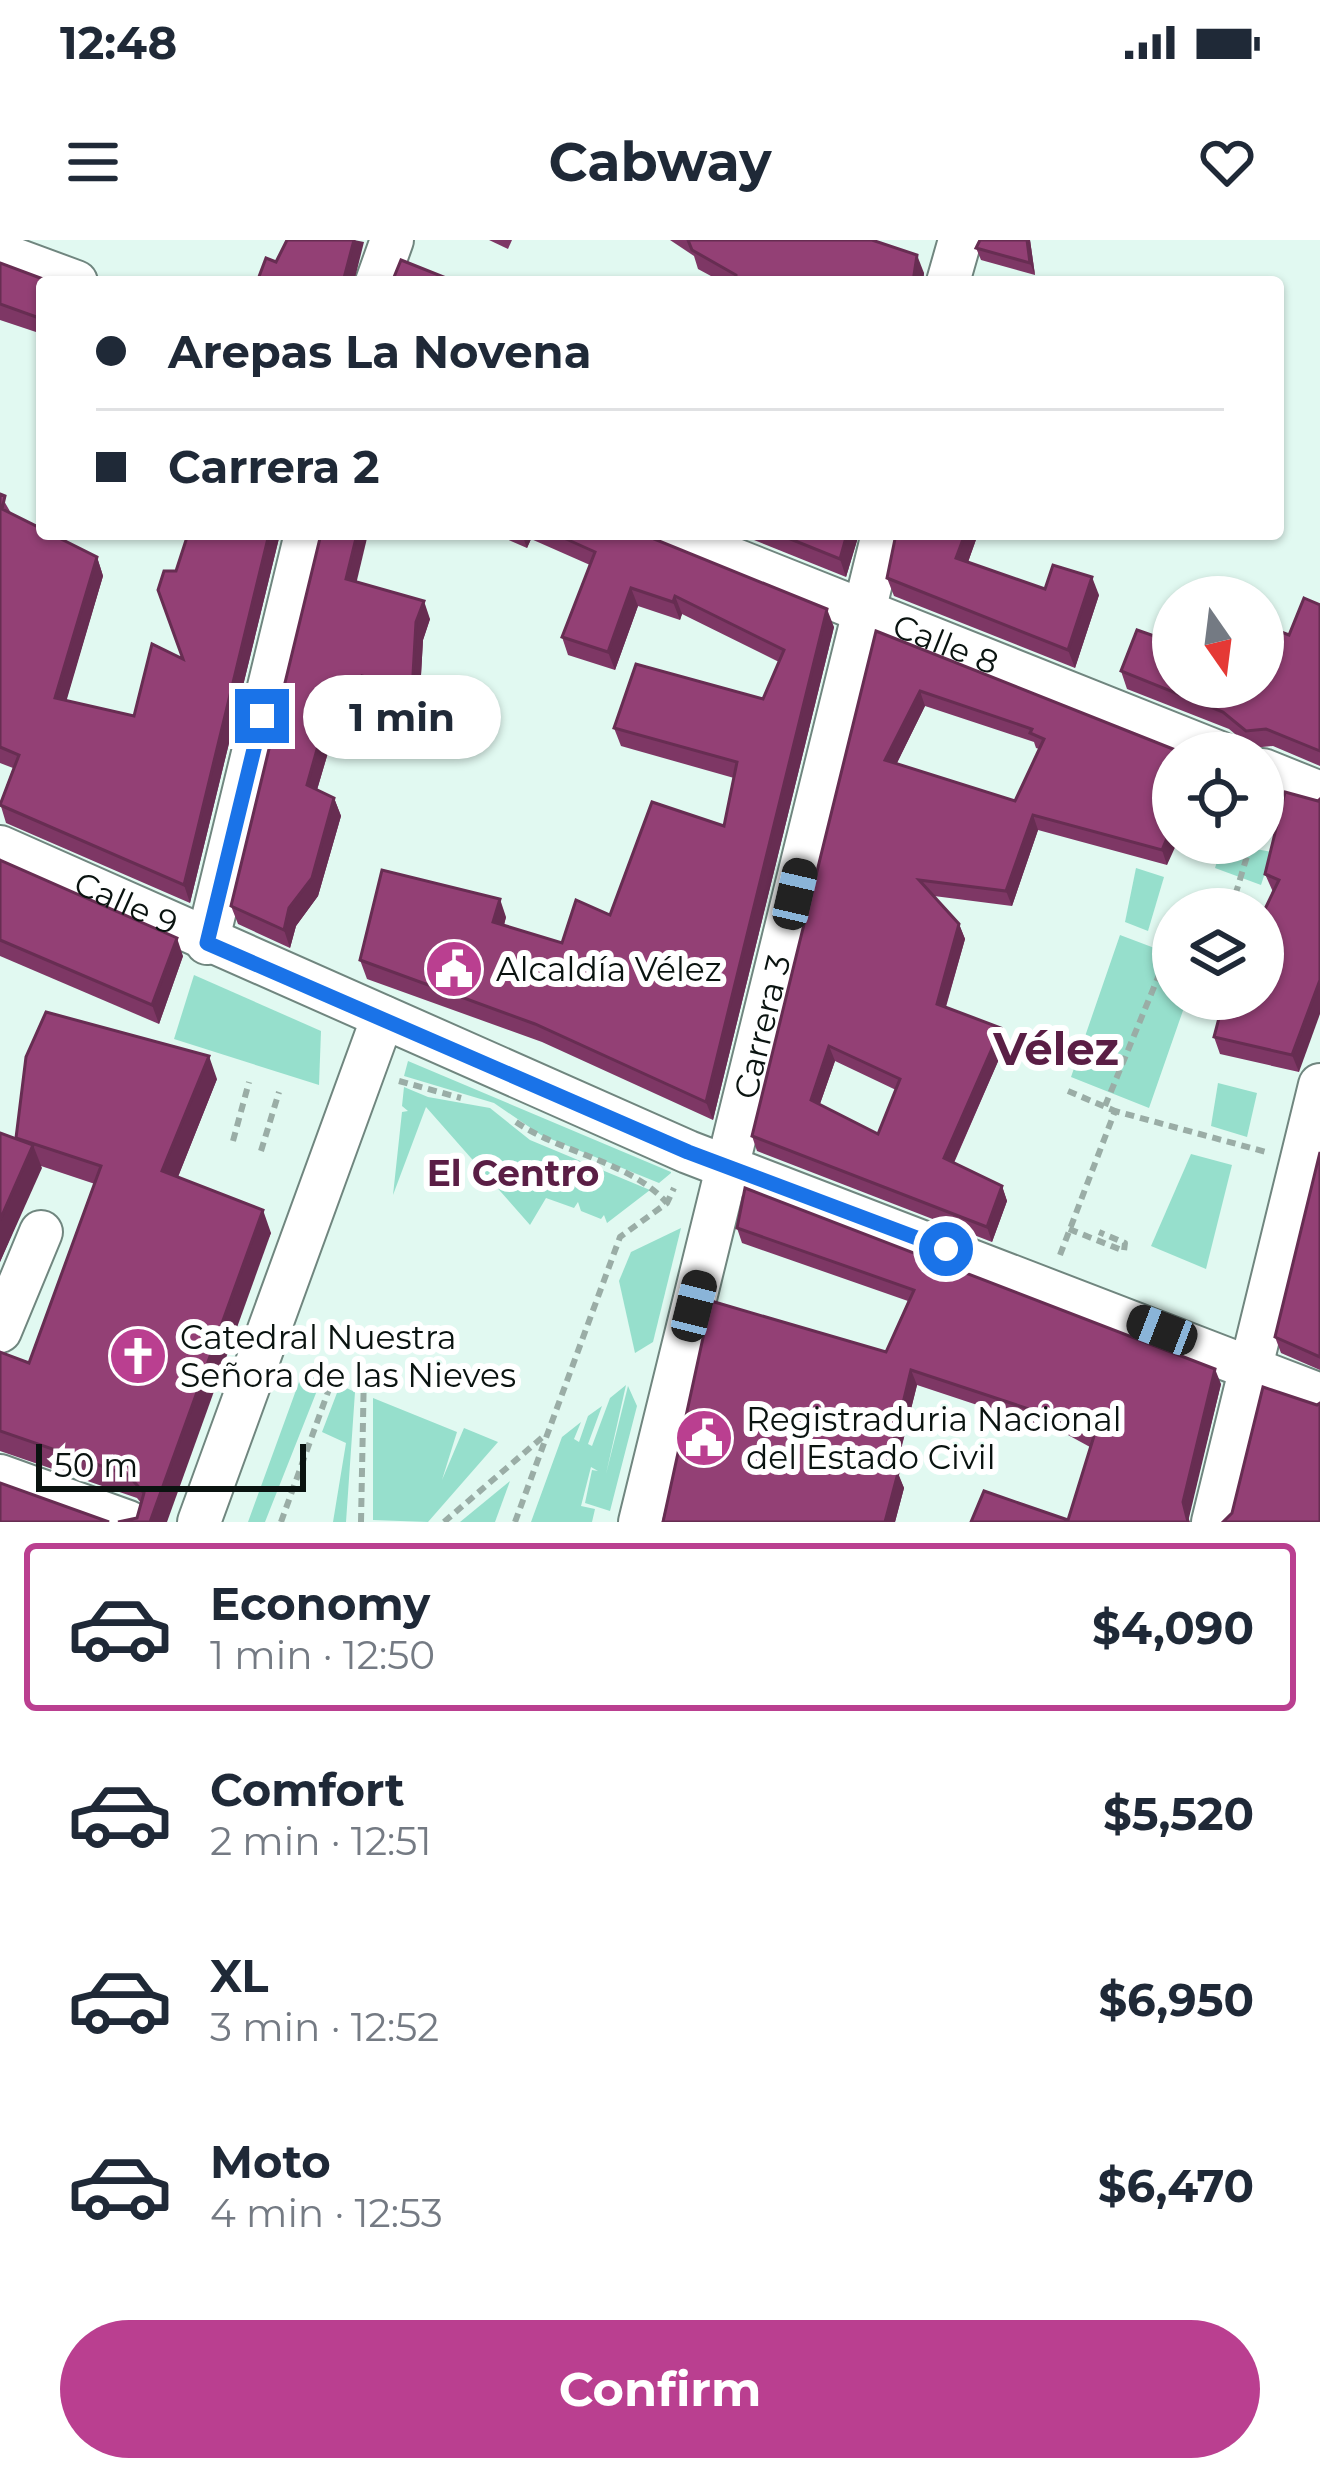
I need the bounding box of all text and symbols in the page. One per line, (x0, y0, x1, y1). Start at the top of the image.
text: 12:48 (60, 15, 177, 70)
icon: menu (60, 129, 126, 195)
text: Cabway (548, 129, 772, 195)
icon: heart (1194, 129, 1260, 195)
text: Arepas La Novena (168, 324, 591, 379)
text: Carrera 2 (168, 439, 380, 494)
north arrow (1152, 576, 1284, 708)
map controls (1152, 576, 1284, 1020)
street label: Calle 8 (887, 605, 1004, 683)
callout: 1 min (304, 674, 502, 758)
route end (235, 689, 289, 743)
text: 1 min (349, 693, 455, 741)
button: locate (1152, 732, 1284, 864)
car (769, 855, 821, 933)
street label: Calle 9 (68, 863, 184, 943)
button: layers (1152, 888, 1284, 1020)
public building icon: Alcaldía Vélez (423, 938, 485, 1000)
place label: Alcaldía Vélez (496, 949, 722, 989)
street label: Carrera 3 (725, 951, 799, 1103)
district label: Vélez (992, 1021, 1119, 1076)
district label: El Centro (427, 1151, 599, 1195)
route start (919, 1222, 973, 1276)
car (668, 1267, 720, 1345)
car (1122, 1300, 1202, 1360)
place label: Catedral Nuestra Señora de las Nieves (180, 1317, 516, 1395)
church icon: Catedral Nuestra Señora de las Nieves (107, 1325, 169, 1387)
place label: Registraduria Nacional del Estado Civil (746, 1399, 1122, 1477)
public building icon: Registraduria Nacional del Estado Civil (673, 1407, 735, 1469)
scale bar (36, 1438, 306, 1491)
text: 50 m (54, 1445, 138, 1485)
icon: car (66, 1573, 174, 1681)
text: Economy (210, 1576, 430, 1631)
text: $4,090 (1092, 1600, 1254, 1655)
text: 1 min · 12:50 (210, 1631, 435, 1679)
icon: car (66, 1759, 174, 1867)
text: Comfort (210, 1762, 405, 1817)
text: $5,520 (1103, 1786, 1254, 1841)
text: 2 min · 12:51 (210, 1817, 432, 1865)
icon: car (66, 1945, 174, 2053)
text: XL (210, 1948, 268, 2003)
text: $6,950 (1098, 1972, 1254, 2027)
text: 3 min · 12:52 (210, 2003, 439, 2051)
icon: car (66, 2131, 174, 2239)
text: Moto (210, 2134, 331, 2189)
text: $6,470 (1098, 2158, 1254, 2213)
text: 4 min · 12:53 (210, 2189, 443, 2237)
button: Confirm (60, 2320, 1260, 2458)

